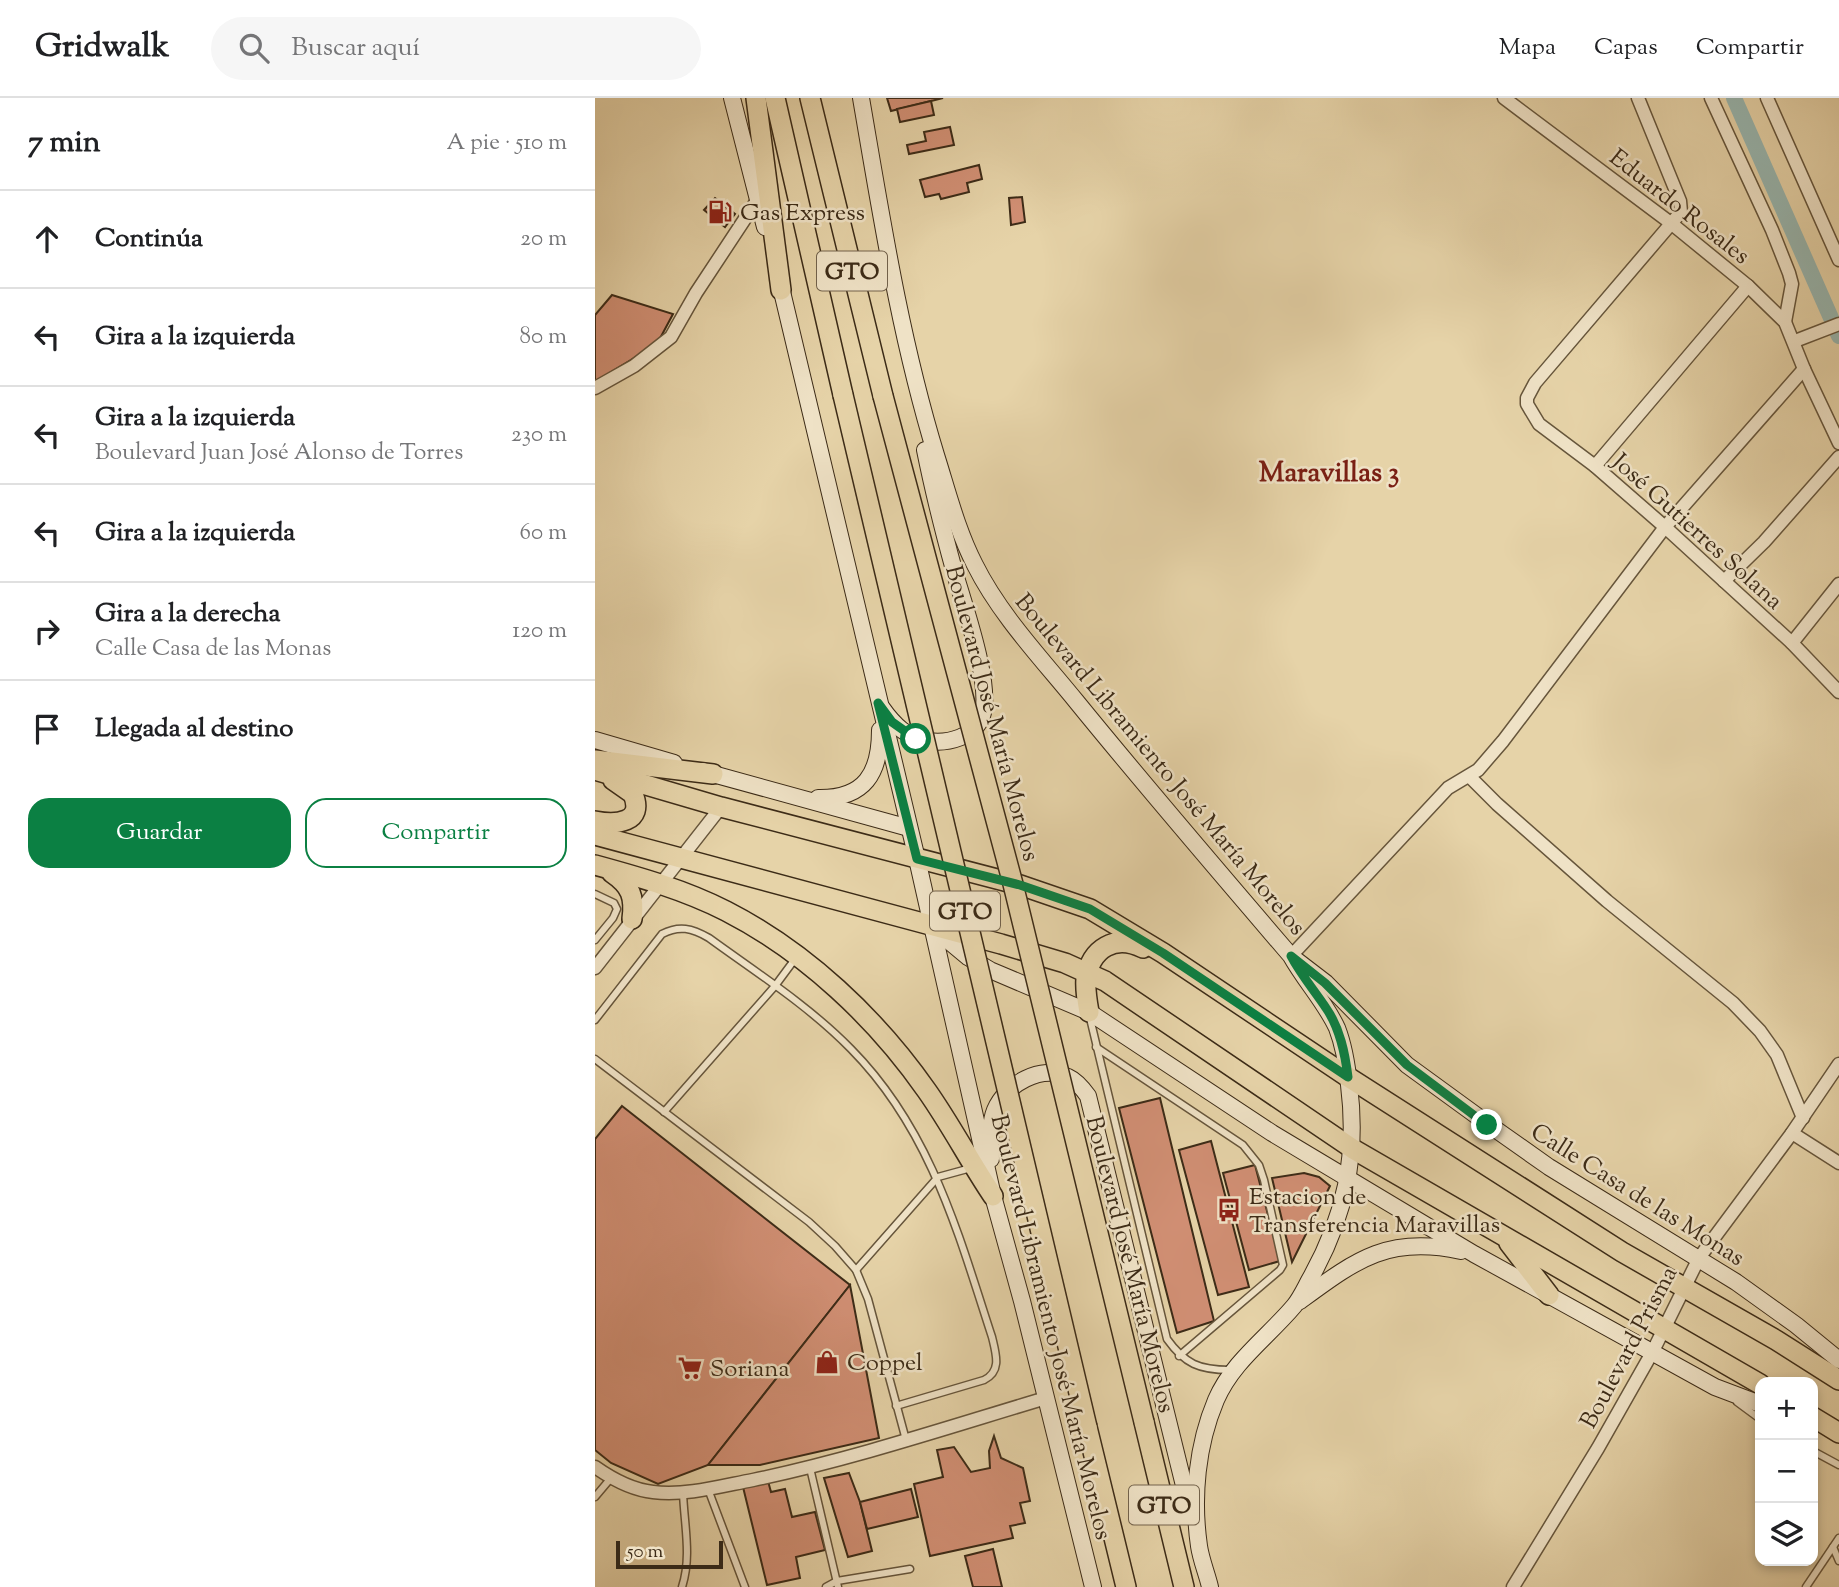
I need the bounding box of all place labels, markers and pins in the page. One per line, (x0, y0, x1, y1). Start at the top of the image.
place label: Gas Express (740, 197, 865, 231)
fuel station icon: Gas Express (706, 198, 734, 226)
place label: Estacion de Transferencia Maravillas (1249, 1181, 1500, 1243)
bus stop icon: Estacion de Transferencia Maravillas (1215, 1196, 1243, 1224)
place label: Coppel (847, 1347, 923, 1381)
shop icon: Coppel (813, 1348, 841, 1376)
place label: Soriana (710, 1353, 790, 1387)
supermarket icon: Soriana (676, 1354, 704, 1382)

